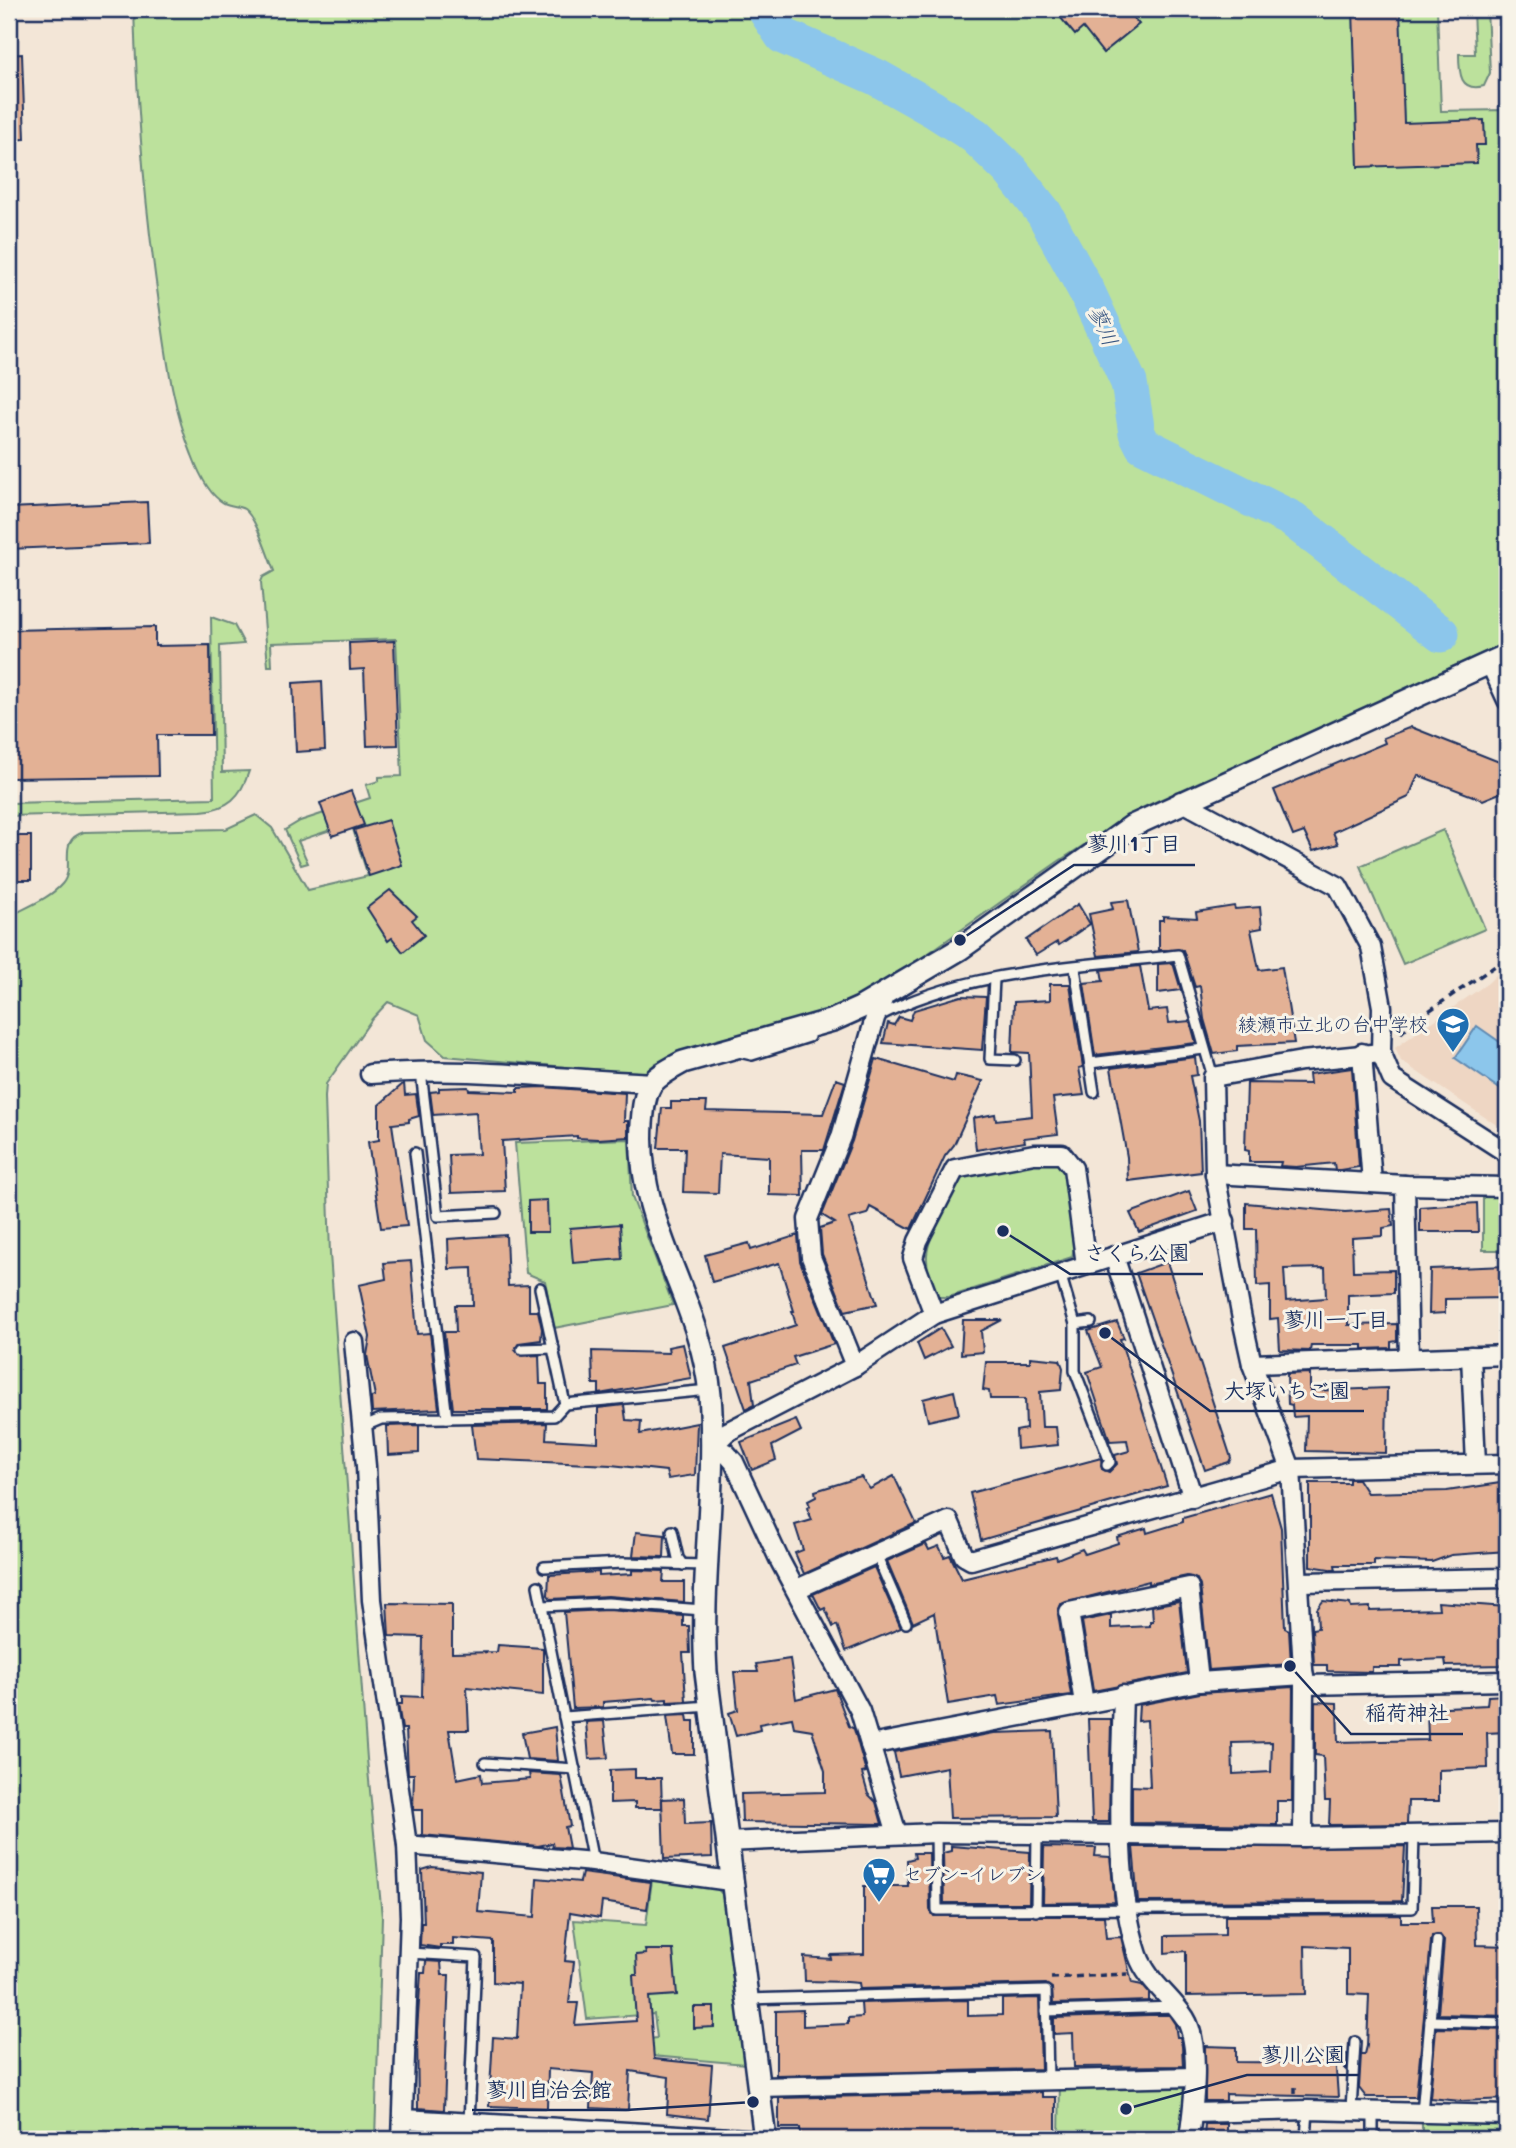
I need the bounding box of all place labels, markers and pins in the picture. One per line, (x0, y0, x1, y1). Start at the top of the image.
callout: 蓼川1丁目 (1074, 823, 1195, 865)
school or university icon: 綾瀬市立北の台中学校 (1434, 1005, 1472, 1054)
place label: 綾瀬市立北の台中学校 (1238, 1011, 1428, 1036)
callout: さくら公園 (1070, 1232, 1203, 1274)
callout: 大塚いちご園 (1210, 1369, 1364, 1411)
callout: 稲荷神社 (1351, 1692, 1463, 1734)
supermarket icon: セブン-イレブン (860, 1855, 898, 1904)
place label: セブン-イレブン (903, 1861, 1044, 1886)
callout: 蓼川公園 (1247, 2033, 1359, 2075)
callout: 蓼川自治会館 (472, 2068, 626, 2110)

